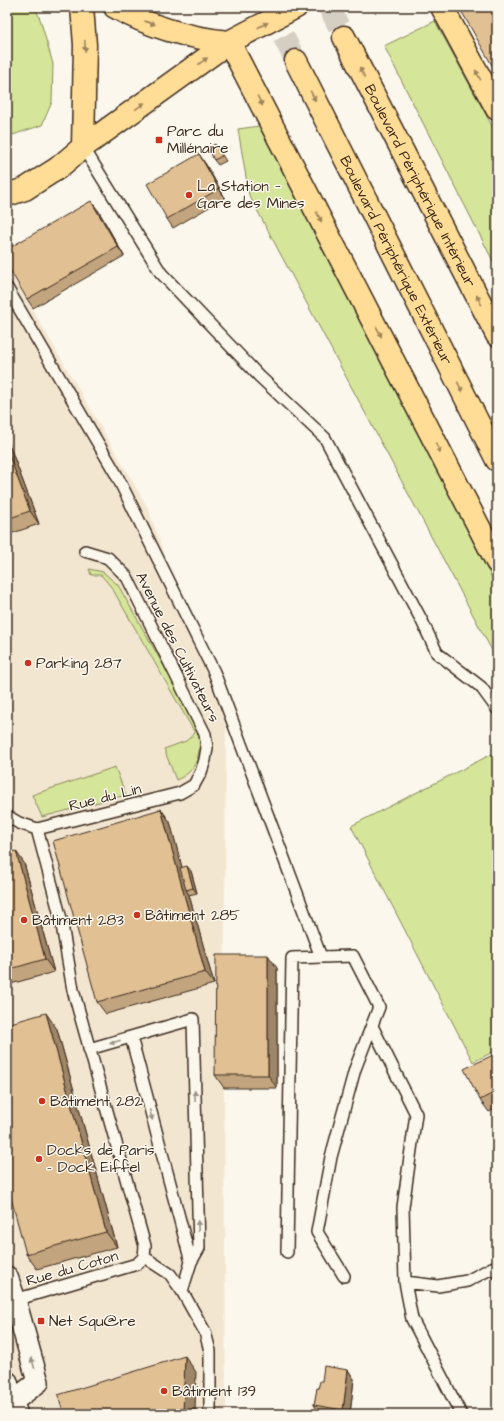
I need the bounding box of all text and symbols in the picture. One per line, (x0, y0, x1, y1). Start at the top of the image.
one-way arrow (145, 21, 157, 27)
one-way arrow (257, 21, 269, 28)
one-way arrow (82, 40, 88, 53)
one-way arrow (197, 57, 208, 65)
one-way arrow (359, 67, 365, 78)
one-way arrow (475, 69, 482, 80)
street label: Boulevard Périphérique Intérieur (359, 81, 481, 291)
one-way arrow (310, 90, 316, 102)
one-way arrow (257, 95, 263, 107)
one-way arrow (134, 102, 145, 110)
place label: Parc du Millénaire (167, 121, 228, 159)
marker: Parc du Millénaire (154, 135, 164, 145)
street label: Boulevard Périphérique Extérieur (334, 152, 457, 369)
place label: La Station — Gare des Mines (197, 176, 305, 214)
marker: La Station — Gare des Mines (184, 190, 194, 200)
one-way arrow (316, 211, 322, 223)
one-way arrow (476, 294, 482, 306)
one-way arrow (375, 327, 382, 338)
one-way arrow (457, 381, 463, 393)
one-way arrow (435, 442, 441, 454)
street label: Avenue des Cultivateurs (131, 568, 225, 726)
place label: Parking 287 (36, 653, 122, 675)
marker: Parking 287 (23, 658, 33, 668)
street label: Rue du Lin (67, 778, 144, 817)
place label: Bâtiment 285 (145, 905, 240, 926)
place label: Bâtiment 283 (32, 910, 124, 931)
marker: Bâtiment 285 (132, 910, 142, 920)
marker: Bâtiment 283 (19, 915, 29, 925)
one-way arrow (109, 1039, 122, 1045)
one-way arrow (192, 1089, 198, 1102)
place label: Bâtiment 282 (50, 1091, 143, 1112)
marker: Bâtiment 282 (37, 1096, 47, 1106)
one-way arrow (149, 1109, 155, 1121)
place label: Docks de Paris - Dock Eiffel (47, 1140, 155, 1178)
marker: Docks de Paris - Dock Eiffel (34, 1154, 44, 1164)
one-way arrow (195, 1220, 202, 1232)
street label: Rue du Coton (24, 1245, 121, 1292)
place label: Net Squ@re (49, 1311, 136, 1332)
marker: Net Squ@re (36, 1316, 46, 1326)
one-way arrow (30, 1357, 36, 1369)
place label: Bâtiment 139 (172, 1381, 256, 1402)
marker: Bâtiment 139 (159, 1386, 169, 1396)

